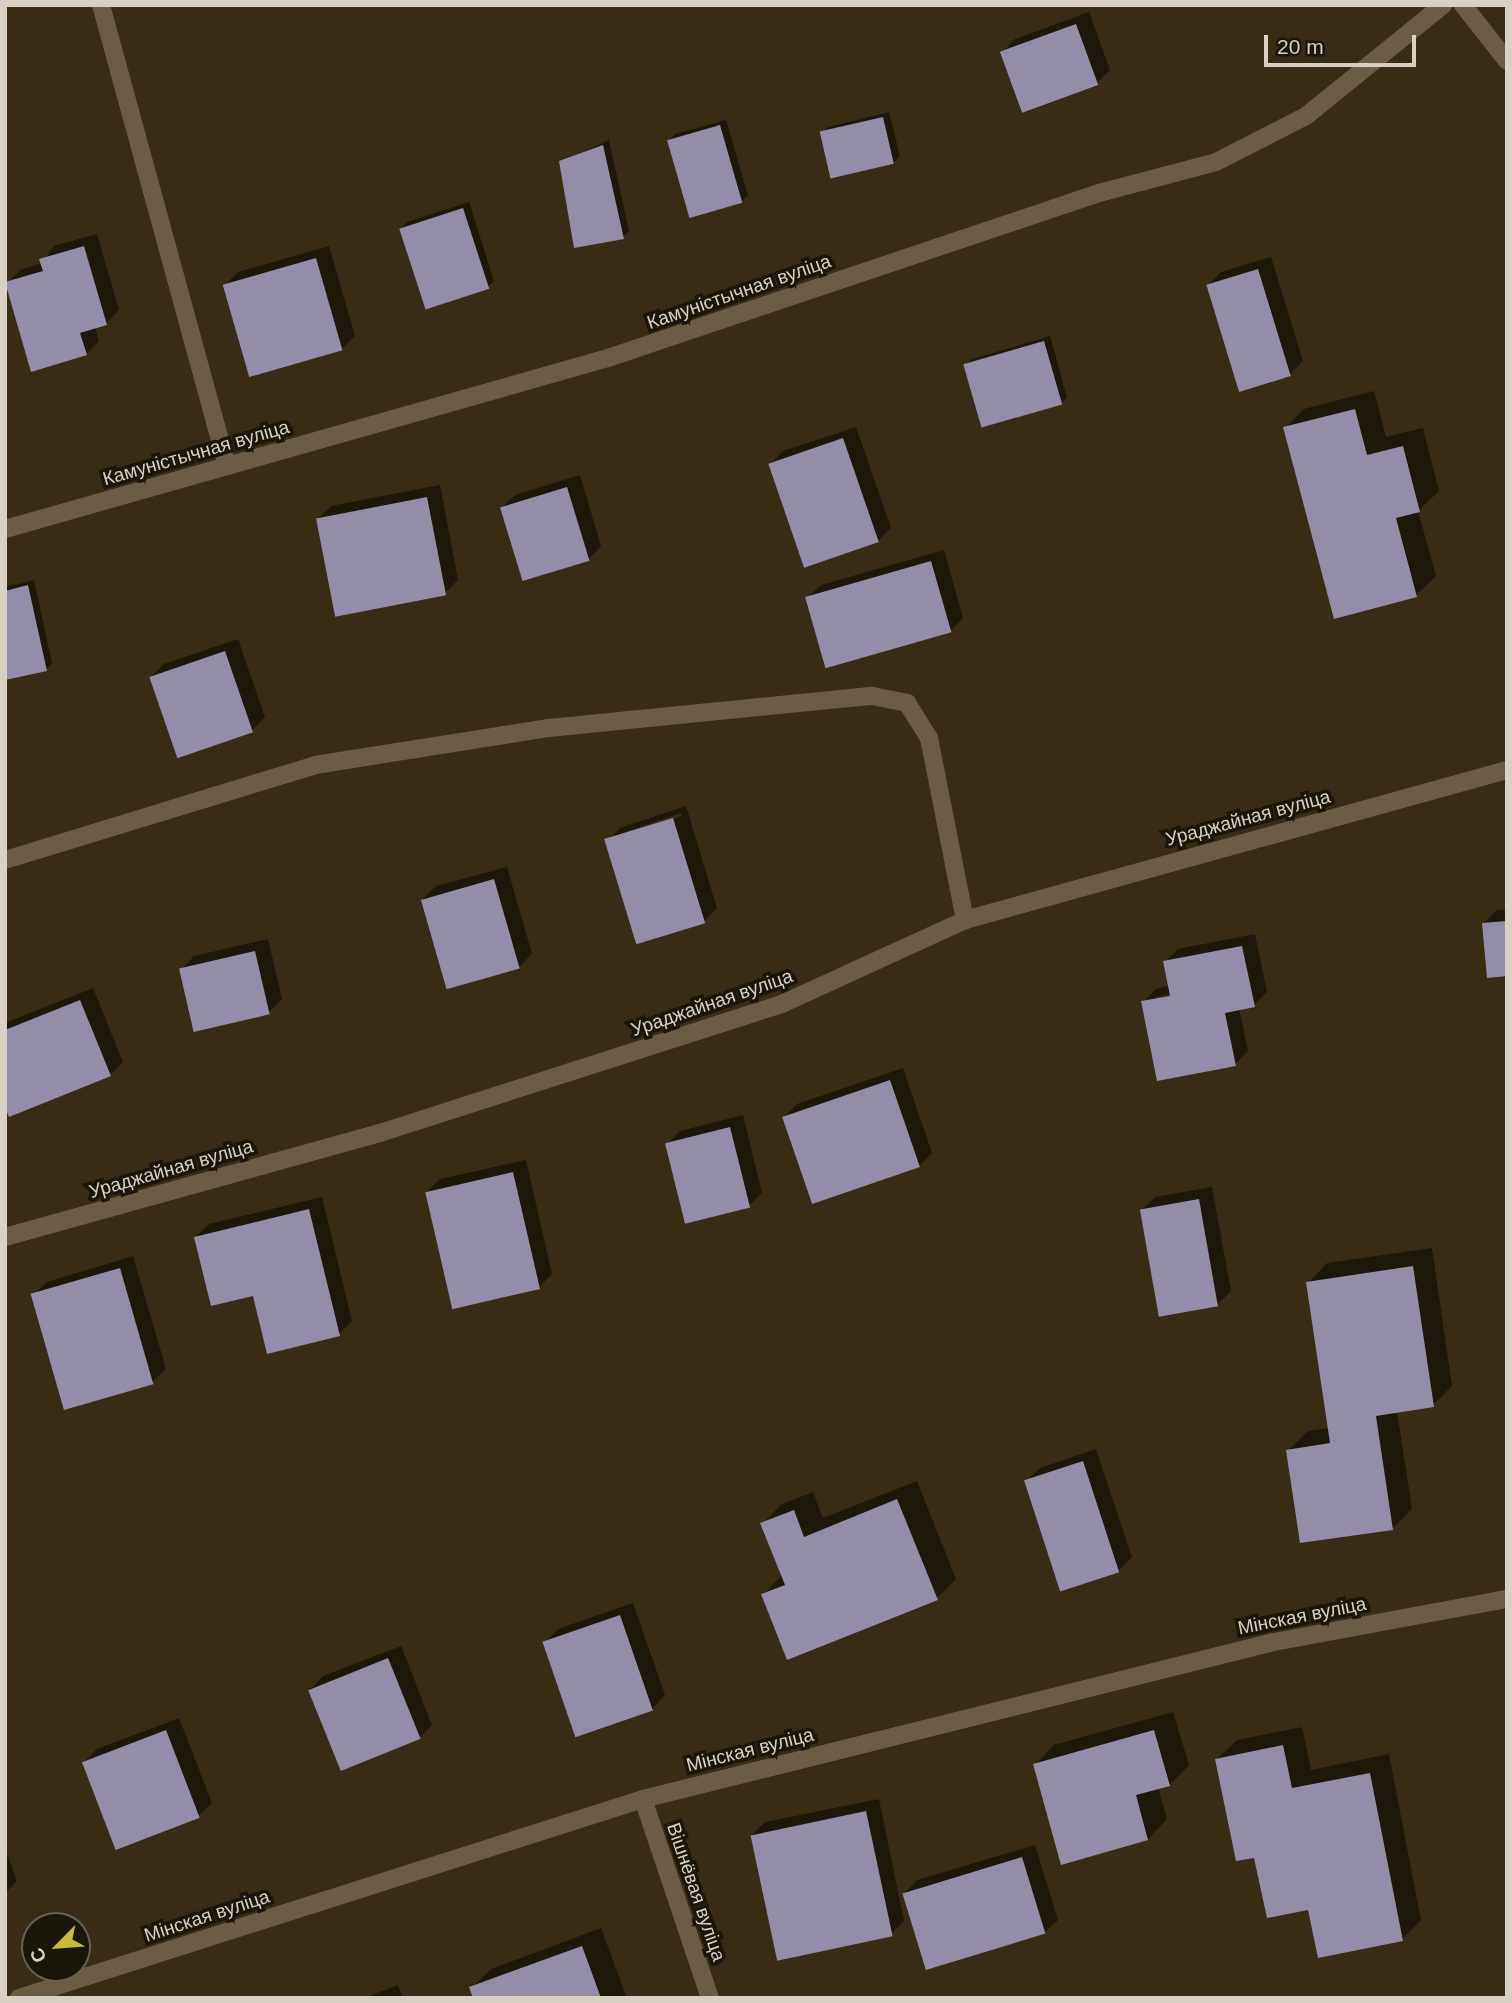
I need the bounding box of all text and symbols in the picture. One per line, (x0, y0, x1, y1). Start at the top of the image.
scale bar (1267, 21, 1419, 65)
text: 20 m (1277, 35, 1324, 58)
street label: Камуністычная вуліца (644, 250, 834, 334)
street label: Камуністычная вуліца (100, 415, 292, 491)
street label: Ураджайная вуліца (1163, 785, 1333, 851)
street label: Ураджайная вуліца (628, 965, 796, 1041)
street label: Ураджайная вуліца (86, 1135, 256, 1203)
street label: Мінская вуліца (1236, 1592, 1368, 1640)
street label: Мінская вуліца (684, 1723, 816, 1777)
street label: Вішнёвая вуліца (662, 1820, 730, 1964)
street label: Мінская вуліца (141, 1885, 273, 1947)
north arrow (21, 1912, 91, 1982)
text: С (26, 1945, 51, 1966)

